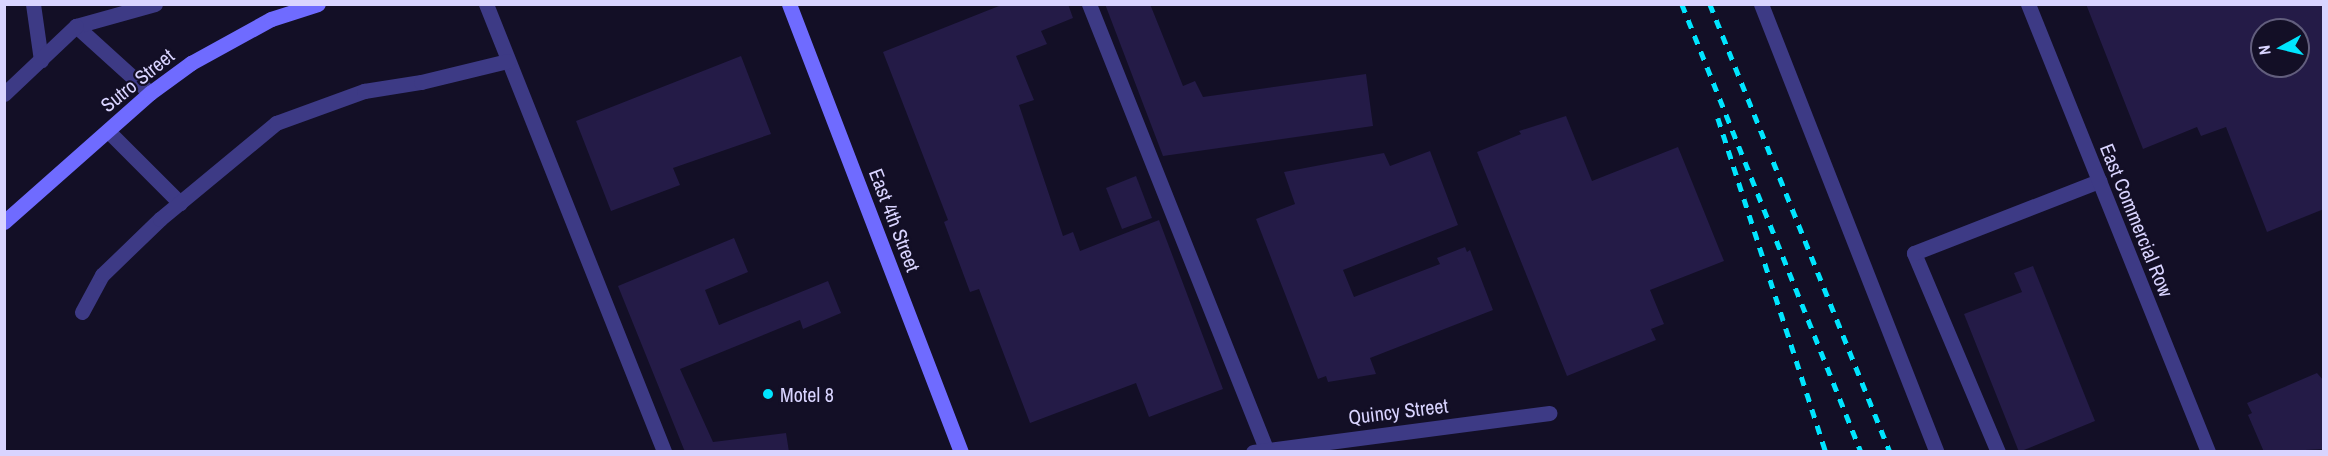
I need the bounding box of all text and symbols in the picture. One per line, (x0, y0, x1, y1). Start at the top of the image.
north arrow (2250, 18, 2310, 78)
street label: Sutro Street (95, 43, 179, 117)
text: N (2253, 44, 2276, 56)
street label: East Commercial Row (2095, 140, 2179, 300)
street label: East 4th Street (864, 165, 926, 275)
place label: Motel 8 (780, 382, 834, 406)
marker: Motel 8 (761, 387, 775, 401)
street label: Quincy Street (1347, 393, 1449, 429)

